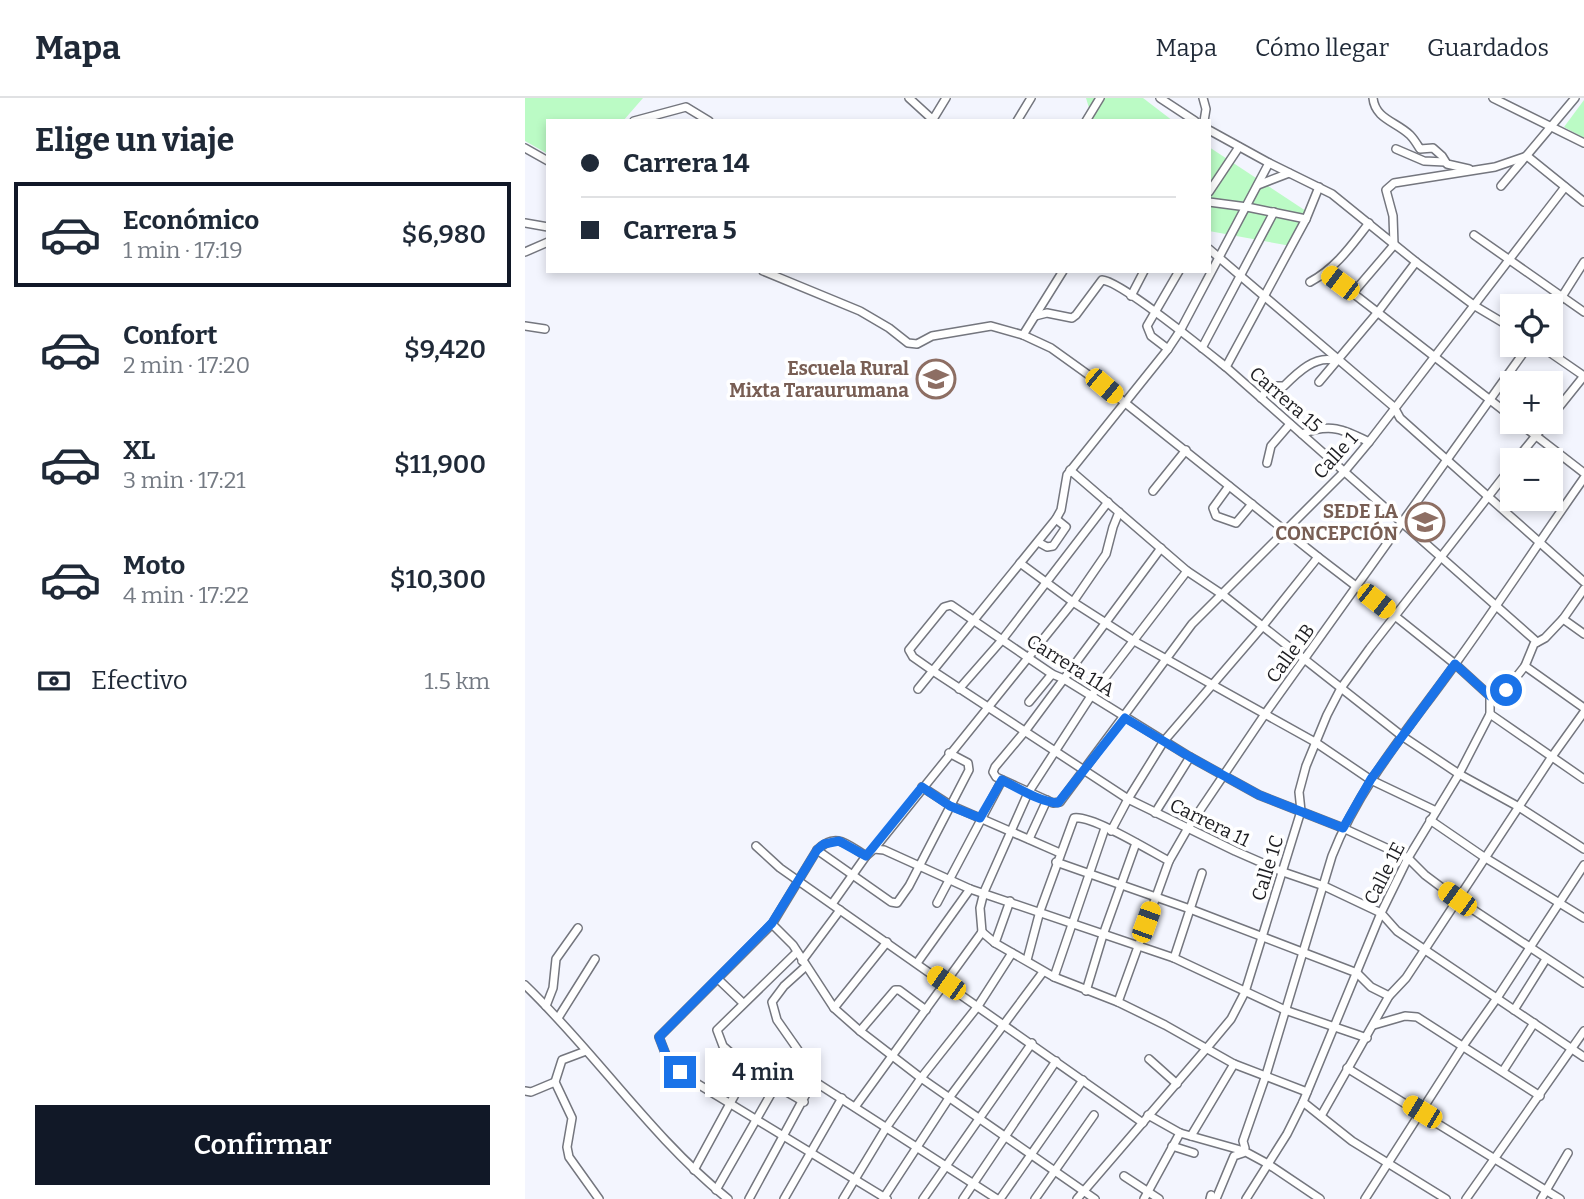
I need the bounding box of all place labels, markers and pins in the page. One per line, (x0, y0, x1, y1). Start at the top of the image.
place label: Escuela Rural Mixta Taraurumana (729, 357, 909, 402)
school or university icon: Escuela Rural Mixta Taraurumana (915, 358, 957, 400)
place label: SEDE LA CONCEPCIÓN (1275, 500, 1398, 545)
school or university icon: SEDE LA CONCEPCIÓN (1404, 501, 1446, 543)

